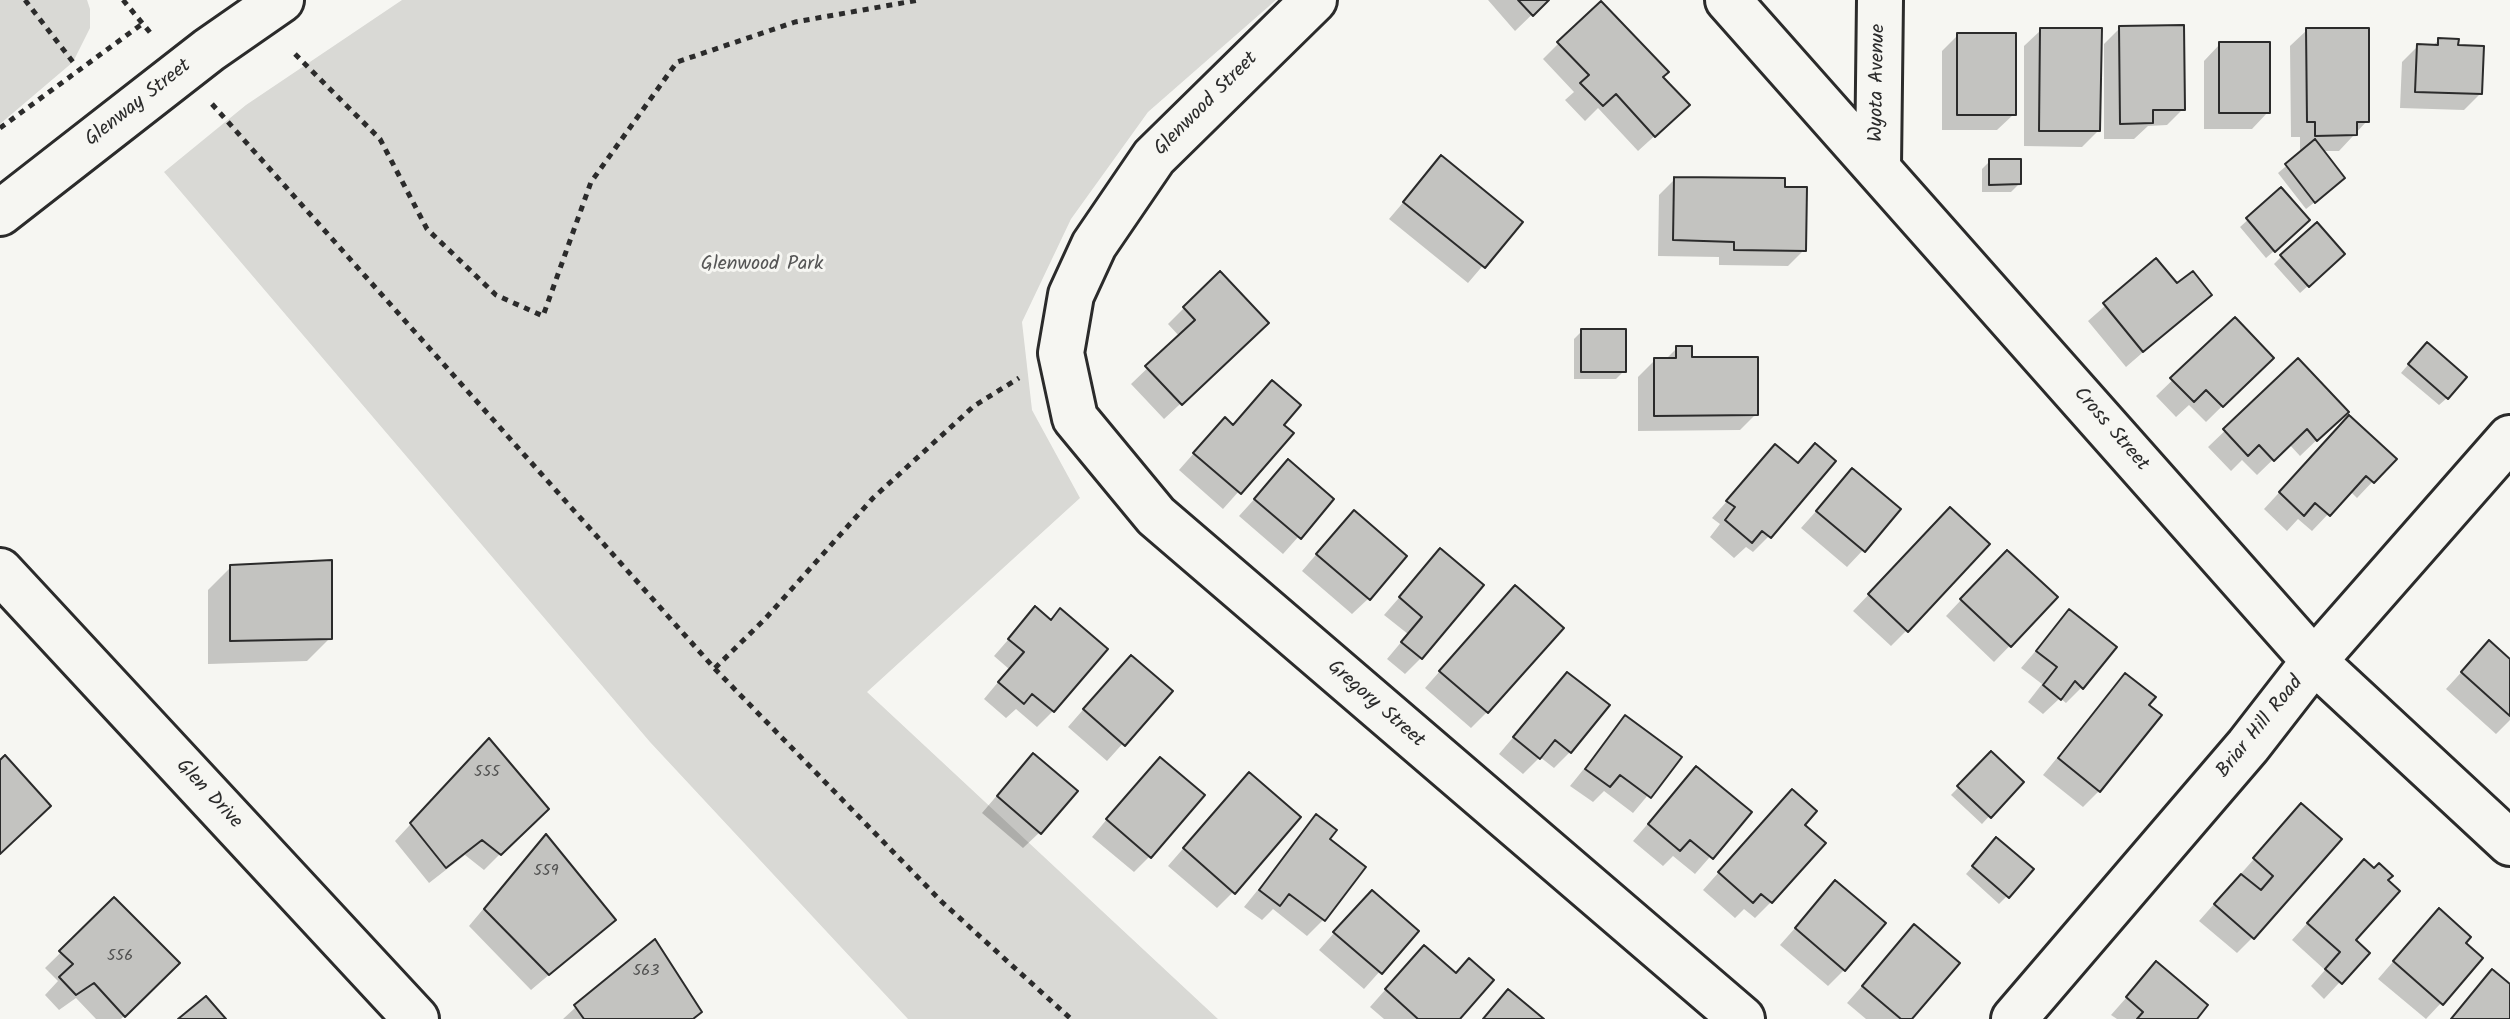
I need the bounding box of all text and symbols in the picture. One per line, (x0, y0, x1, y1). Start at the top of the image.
street label: Wyota Avenue (1866, 24, 1892, 142)
street label: Glenwood Street (1150, 48, 1264, 162)
street label: Glenway Street (81, 55, 197, 153)
park label: Glenwood Park (701, 254, 823, 278)
street label: Cross Street (2067, 383, 2153, 477)
street label: Gregory Street (1321, 656, 1429, 754)
street label: Briar Hill Road (2213, 672, 2309, 784)
street label: Glen Drive (170, 755, 246, 835)
house number: 555 (474, 763, 500, 783)
house number: 559 (534, 862, 558, 882)
house number: 556 (107, 947, 133, 967)
house number: 563 (633, 962, 659, 982)

